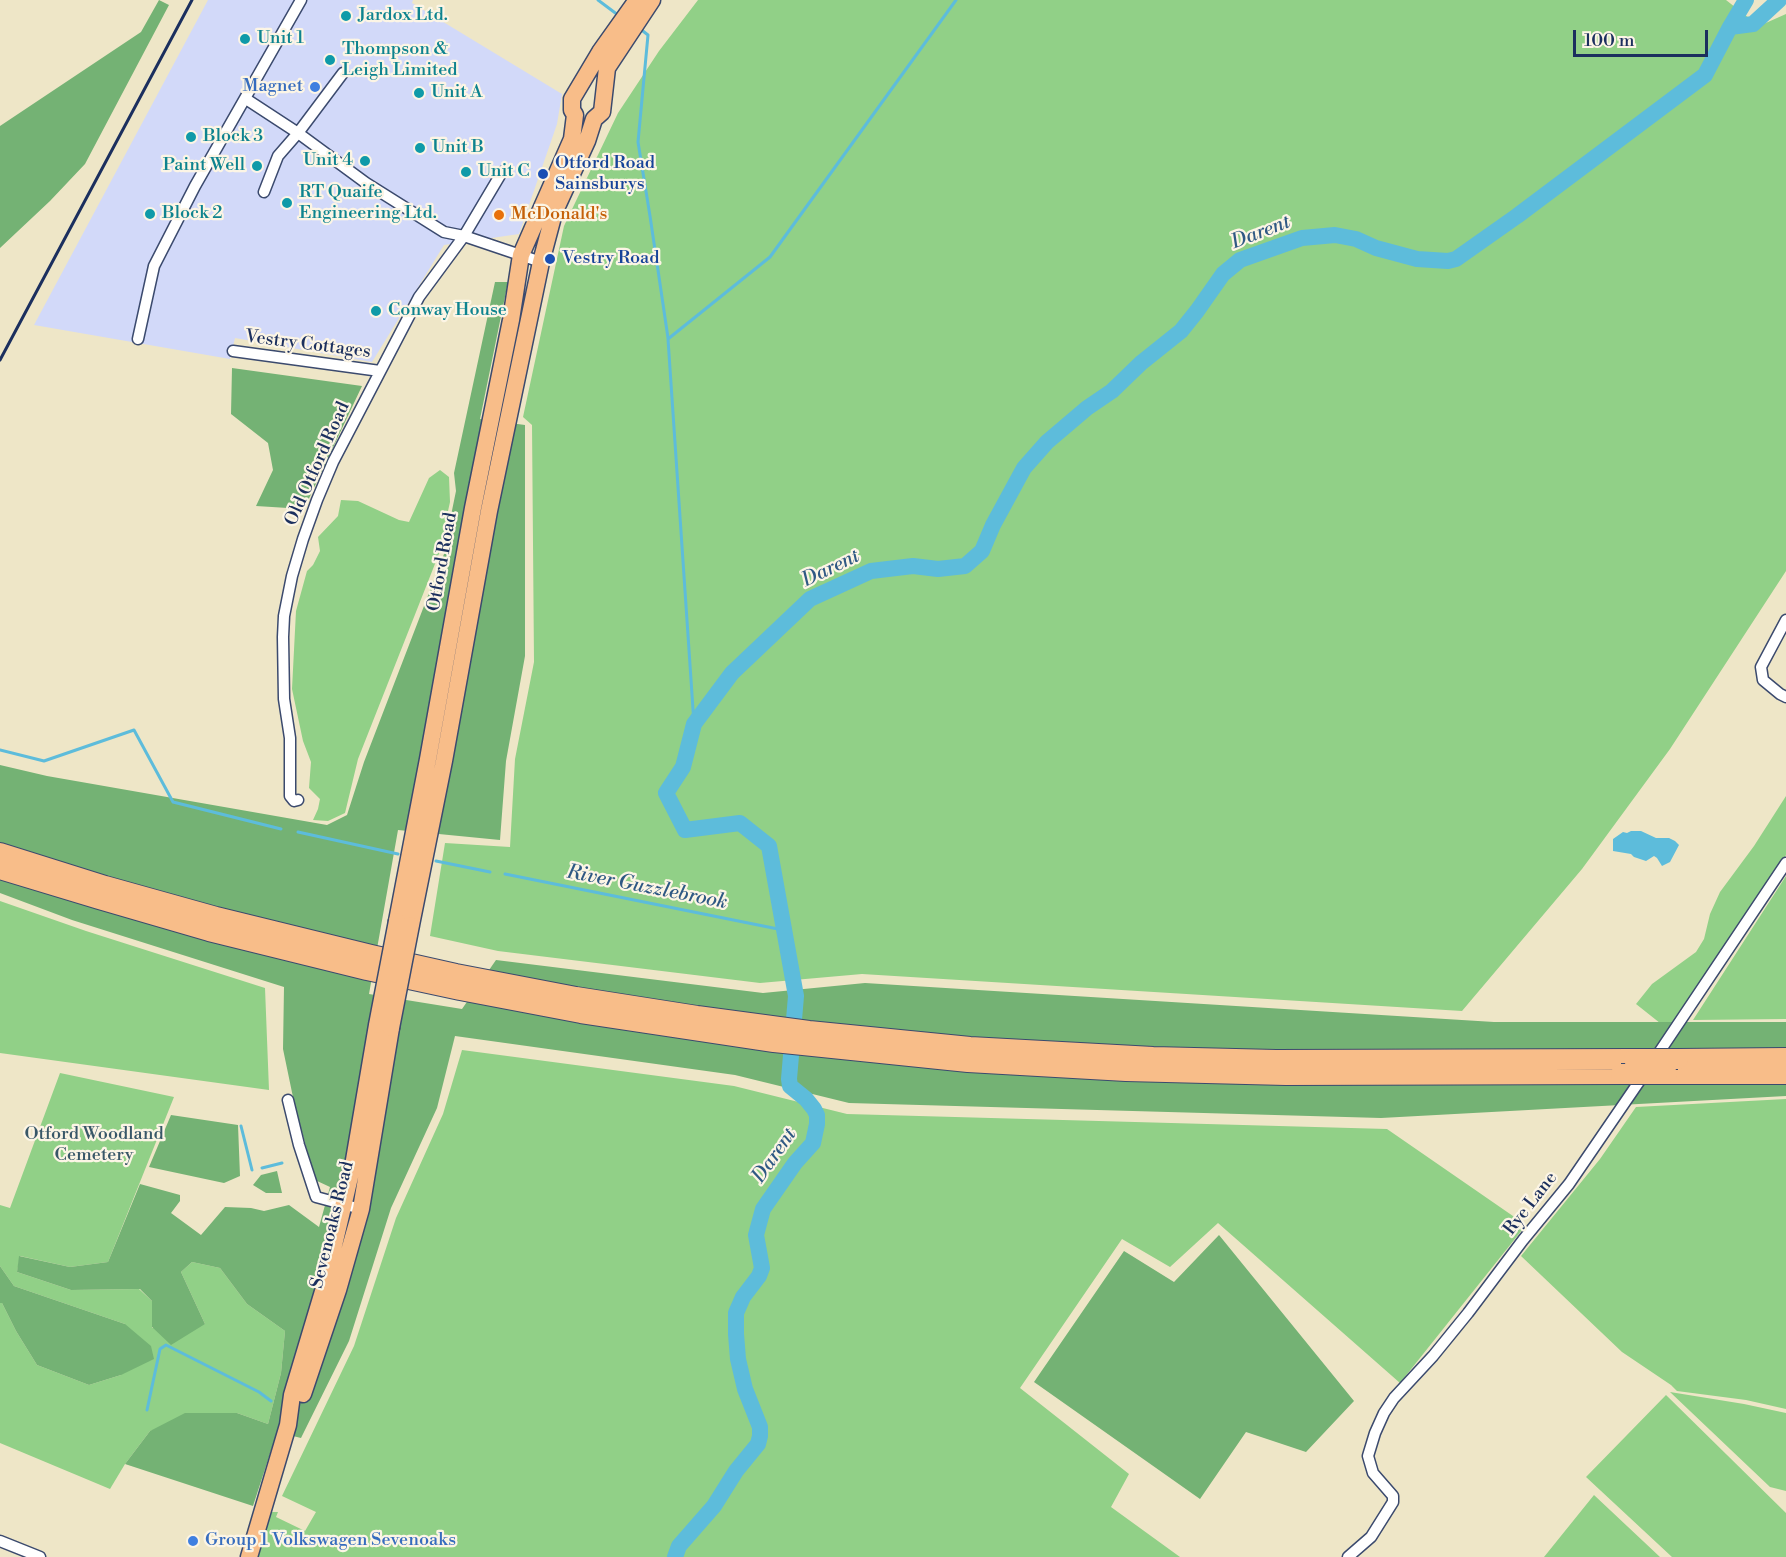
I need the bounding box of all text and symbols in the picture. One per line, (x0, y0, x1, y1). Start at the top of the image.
place label: Jardox Ltd. (358, 5, 448, 27)
marker: Jardox Ltd. (339, 9, 353, 23)
scale bar (1576, 18, 1711, 56)
place label: Unit 1 (257, 28, 304, 50)
text: 100 m (1584, 29, 1635, 52)
marker: Unit 1 (238, 32, 252, 46)
place label: Thompson & Leigh Limited (342, 39, 458, 82)
marker: Thompson & Leigh Limited (323, 53, 337, 67)
place label: Magnet (242, 76, 303, 98)
marker: Magnet (308, 80, 322, 94)
place label: Unit A (431, 82, 483, 104)
marker: Unit A (412, 86, 426, 100)
place label: Block 3 (203, 126, 263, 148)
marker: Block 3 (184, 130, 198, 144)
place label: Unit B (432, 137, 484, 159)
marker: Unit B (413, 141, 427, 155)
place label: Unit 4 (303, 150, 353, 172)
place label: Otford Road Sainsburys (555, 153, 655, 195)
marker: Unit 4 (358, 154, 372, 168)
place label: Paint Well (163, 155, 245, 177)
marker: Paint Well (250, 159, 264, 173)
place label: Unit C (478, 161, 530, 183)
marker: Unit C (459, 165, 473, 179)
marker: Otford Road Sainsburys (536, 167, 550, 181)
place label: RT Quaife Engineering Ltd. (299, 182, 437, 224)
marker: RT Quaife Engineering Ltd. (280, 196, 294, 210)
place label: Block 2 (162, 203, 223, 225)
place label: McDonald's (511, 204, 607, 226)
marker: Block 2 (143, 207, 157, 221)
marker: McDonald's (492, 208, 506, 222)
water label: Darent (1228, 211, 1294, 255)
place label: Vestry Road (562, 248, 659, 270)
marker: Vestry Road (543, 252, 557, 266)
place label: Conway House (388, 300, 507, 322)
marker: Conway House (369, 304, 383, 318)
street label: Vestry Cottages (244, 327, 372, 363)
street label: Old Otford Road (281, 399, 355, 529)
street label: Otford Road (424, 511, 462, 613)
water label: Darent (798, 545, 864, 593)
water label: River Guzzlebrook (565, 861, 729, 915)
park label: Otford Woodland Cemetery (24, 1124, 164, 1166)
water label: Darent (748, 1124, 802, 1188)
street label: Sevenoaks Road (307, 1159, 359, 1291)
street label: Rye Lane (1500, 1168, 1562, 1240)
place label: Group 1 Volkswagen Sevenoaks (205, 1530, 456, 1552)
marker: Group 1 Volkswagen Sevenoaks (186, 1534, 200, 1548)

